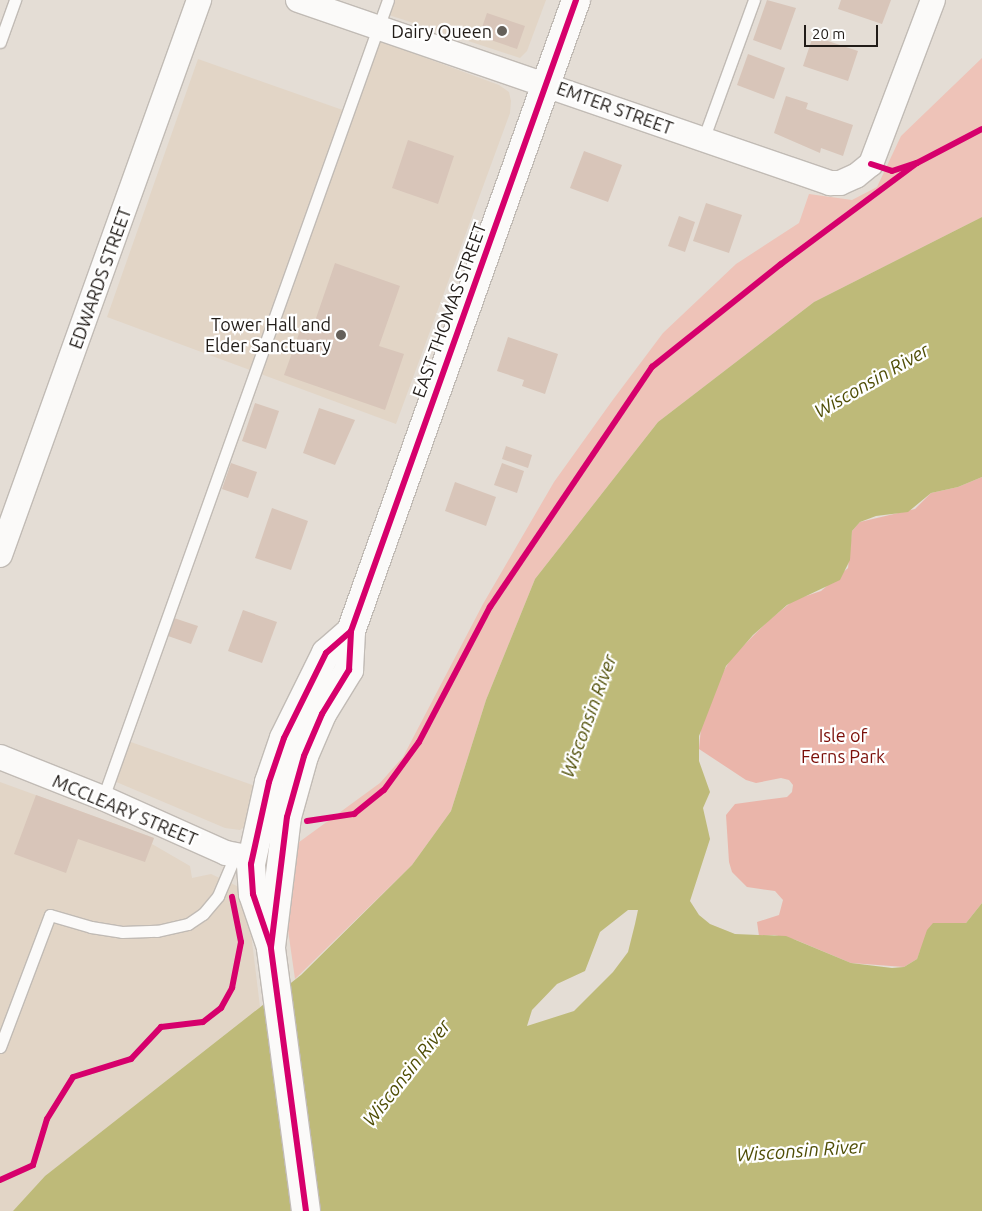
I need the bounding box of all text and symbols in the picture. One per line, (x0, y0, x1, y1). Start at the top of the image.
scale bar (807, 15, 881, 47)
place label: Dairy Queen (391, 20, 492, 42)
marker: Dairy Queen (496, 25, 508, 37)
text: 20 m (812, 25, 845, 42)
street label: EMTER STREET (554, 77, 676, 139)
street label: EDWARDS STREET (64, 204, 136, 352)
street label: EAST THOMAS STREET (407, 220, 491, 400)
place label: Tower Hall and Elder Sanctuary (205, 314, 331, 356)
marker: Tower Hall and Elder Sanctuary (335, 329, 347, 341)
water label: Wisconsin River (810, 339, 934, 423)
water label: Wisconsin River (556, 651, 622, 781)
park label: Isle of Ferns Park (801, 725, 885, 768)
street label: MCCLEARY STREET (49, 770, 201, 850)
water label: Wisconsin River (358, 1015, 456, 1131)
water label: Wisconsin River (736, 1135, 866, 1167)

